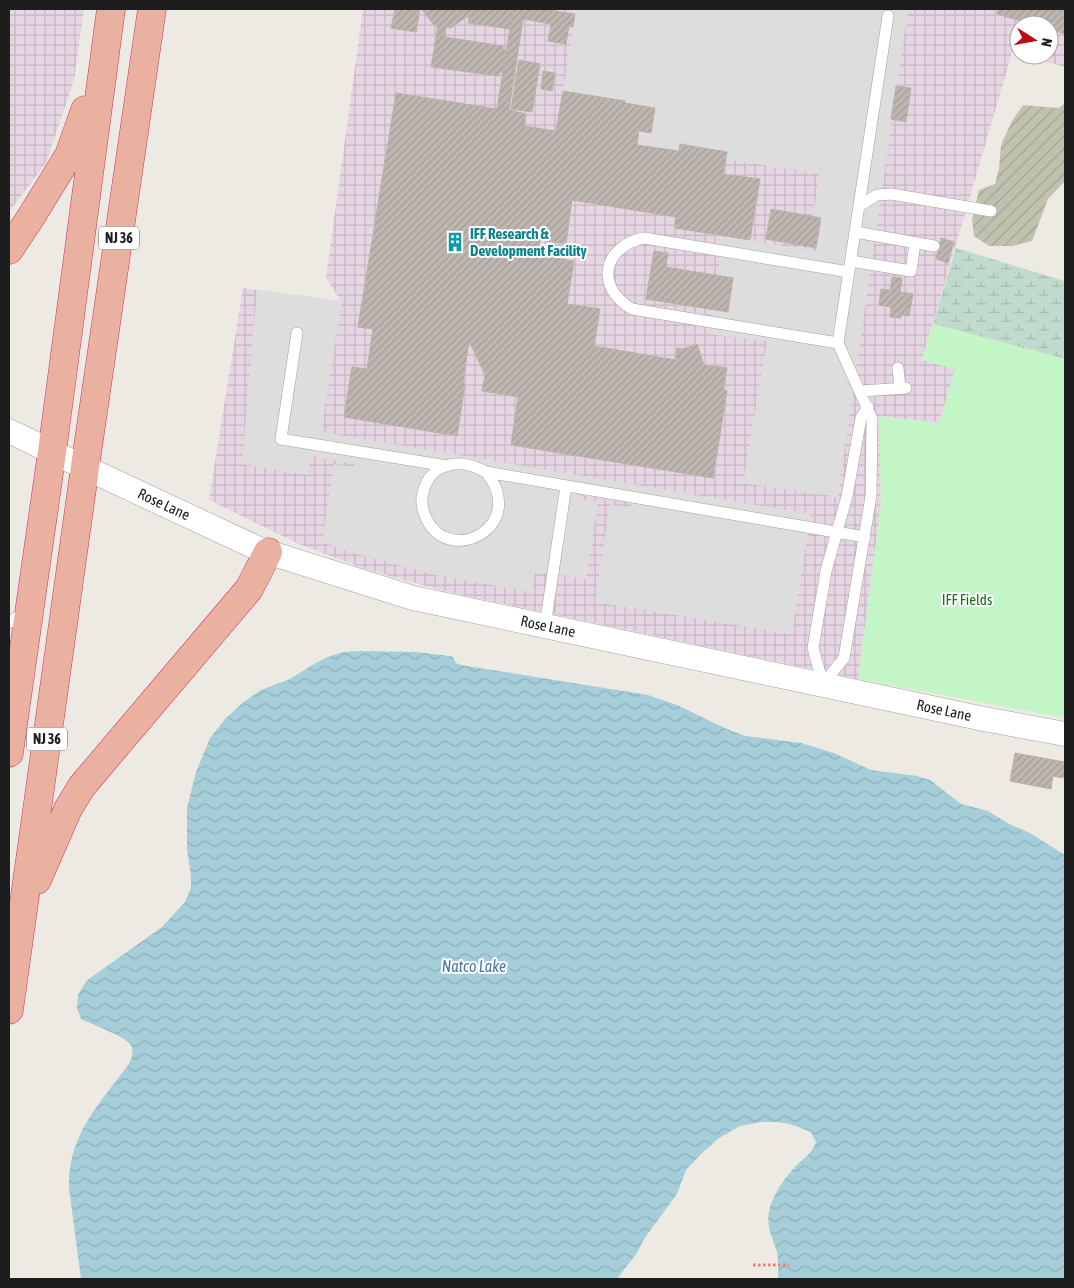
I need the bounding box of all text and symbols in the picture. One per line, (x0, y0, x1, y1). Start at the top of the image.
north arrow (1009, 15, 1059, 65)
text: N (1038, 37, 1055, 48)
place label: IFF Research & Development Facility (470, 225, 588, 259)
road number: NJ 36 (99, 227, 139, 250)
building icon: IFF Research & Development Facility (444, 231, 466, 253)
street label: Rose Lane (135, 485, 193, 524)
park label: IFF Fields (942, 591, 992, 608)
street label: Rose Lane (519, 612, 577, 640)
street label: Rose Lane (915, 696, 973, 724)
road number: NJ 36 (27, 728, 67, 751)
water label: Natco Lake (442, 957, 506, 975)

